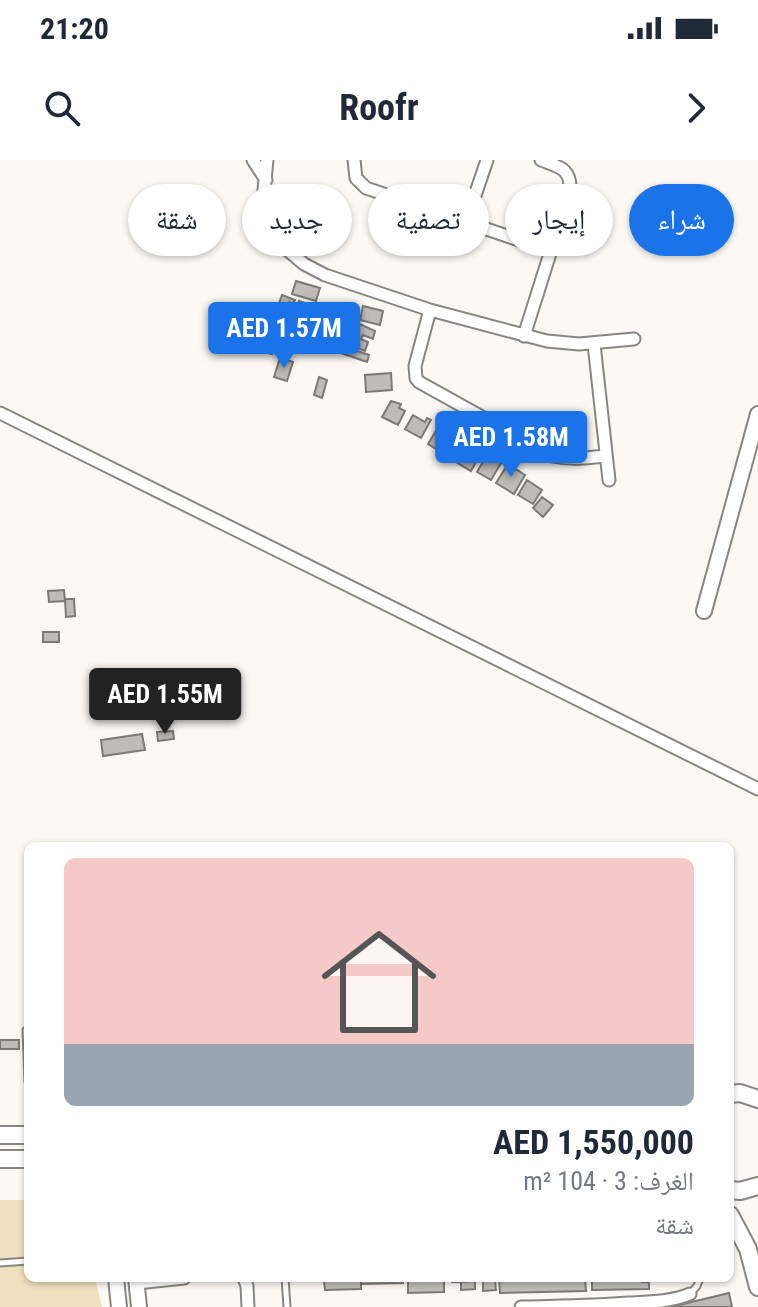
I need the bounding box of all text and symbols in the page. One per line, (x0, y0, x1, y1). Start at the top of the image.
text: 21:20 (40, 11, 109, 46)
icon: search (40, 86, 84, 130)
icon: forward (674, 86, 718, 130)
text: Roofr (339, 87, 419, 129)
chip: شقة (128, 184, 226, 256)
chip: جديد (242, 184, 352, 256)
chip: تصفية (368, 184, 489, 256)
chip: إيجار (505, 184, 613, 256)
chip: شراء (629, 184, 734, 256)
pin: AED 1.57M (192, 302, 376, 370)
text: AED 1.57M (226, 313, 342, 343)
pin: AED 1.58M (419, 411, 603, 479)
text: AED 1.58M (453, 422, 569, 452)
pin: AED 1.55M (73, 668, 257, 736)
text: AED 1.55M (107, 679, 223, 709)
icon: home (307, 910, 451, 1054)
text: AED 1,550,000 (493, 1122, 694, 1162)
text: الغرف: 3 · 104 m² (523, 1166, 694, 1196)
text: شقة (655, 1210, 694, 1240)

